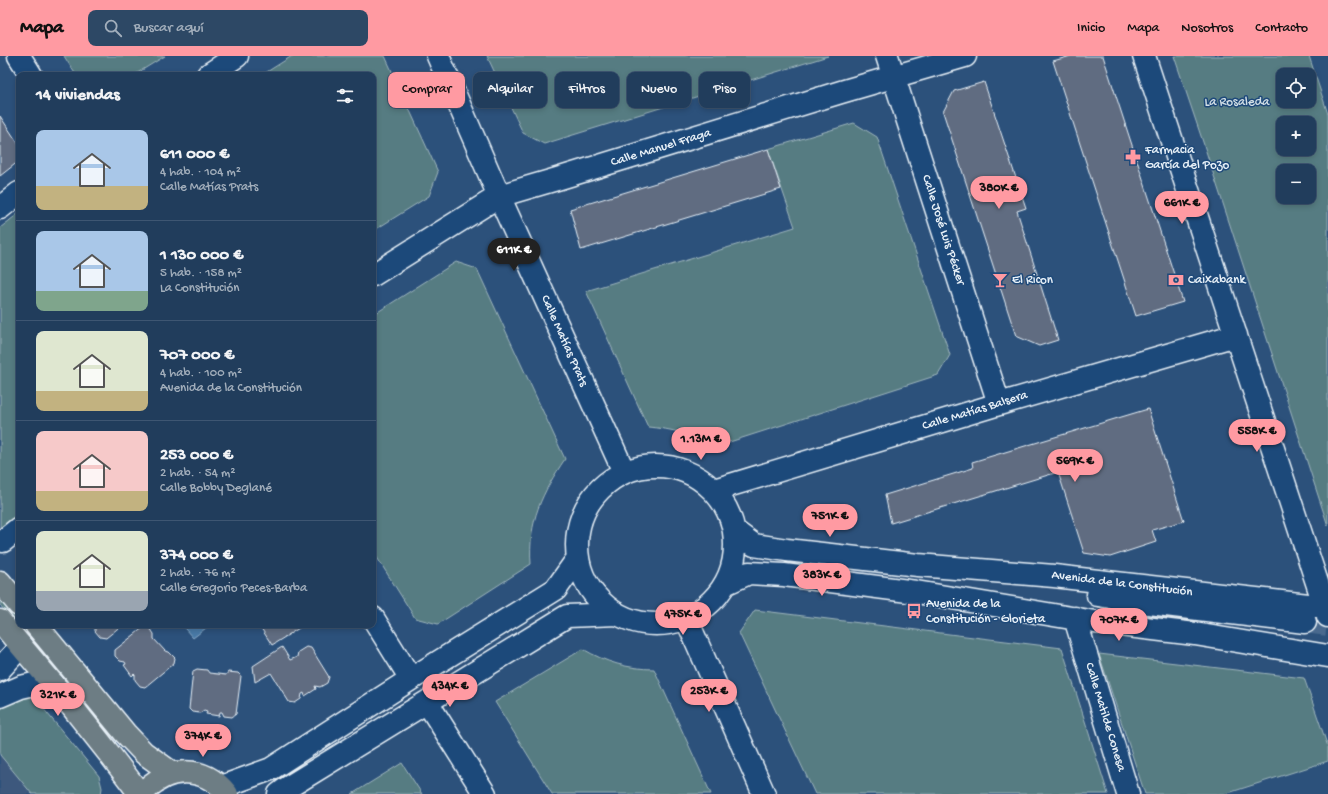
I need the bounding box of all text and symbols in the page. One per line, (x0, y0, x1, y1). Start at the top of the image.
search box (88, 10, 368, 46)
text: Mapa (20, 17, 64, 40)
icon: search (102, 17, 124, 39)
text: Buscar aquí (134, 19, 204, 37)
text: Inicio (1077, 20, 1105, 37)
text: Mapa (1127, 20, 1159, 37)
text: Nosotros (1181, 20, 1233, 37)
text: Contacto (1255, 20, 1308, 37)
map controls (1276, 68, 1316, 204)
button: locate (1276, 68, 1316, 108)
chip: Comprar (388, 72, 465, 108)
chip: Alquilar (473, 72, 547, 108)
chip: Filtros (555, 72, 619, 108)
chip: Nuevo (627, 72, 691, 108)
chip: Piso (699, 72, 750, 108)
icon: filters (334, 85, 356, 107)
text: 14 viviendas (36, 86, 120, 106)
park label: La Rosaleda (1204, 95, 1270, 110)
button: + (1276, 116, 1316, 156)
street label: Calle Manuel Fraga (609, 125, 714, 170)
place label: Farmacia García del Pozo (1144, 143, 1229, 173)
text: 611 000 € (160, 145, 229, 165)
icon: home (68, 146, 116, 194)
pharmacy icon: Farmacia García del Pozo (1124, 148, 1142, 166)
button: − (1276, 164, 1316, 204)
text: 4 hab. · 104 m² (160, 165, 241, 180)
street label: Calle José Luis Pécker (918, 173, 968, 288)
pin: 380K € (966, 176, 1032, 210)
text: Calle Matías Prats (160, 180, 258, 195)
text: 380K € (979, 181, 1019, 196)
pin: 661K € (1149, 191, 1215, 225)
text: 661K € (1164, 196, 1200, 211)
pin: 611K € (481, 238, 547, 272)
text: 611K € (496, 243, 532, 258)
text: 1 130 000 € (160, 246, 243, 266)
icon: home (68, 247, 116, 295)
text: 5 hab. · 158 m² (160, 266, 242, 281)
bar icon: El Ricon (991, 271, 1009, 289)
bank icon: Caixabank (1167, 271, 1185, 289)
place label: El Ricon (1012, 273, 1054, 288)
place label: Caixabank (1188, 273, 1246, 288)
text: La Constitución (160, 281, 240, 296)
street label: Calle Matías Prats (537, 293, 591, 390)
text: 707 000 € (160, 346, 234, 366)
icon: home (68, 347, 116, 395)
text: 4 hab. · 100 m² (160, 366, 242, 381)
text: Avenida de la Constitución (160, 381, 302, 396)
street label: Calle Matías Balsera (921, 388, 1030, 434)
pin: 558K € (1224, 419, 1290, 453)
text: 558K € (1238, 424, 1276, 439)
pin: 1.13M € (664, 427, 738, 461)
text: 1.13M € (680, 432, 722, 447)
text: 253 000 € (160, 446, 233, 466)
icon: home (68, 447, 116, 495)
pin: 569K € (1042, 449, 1108, 483)
text: 569K € (1056, 454, 1094, 469)
text: 2 hab. · 54 m² (160, 466, 235, 481)
text: Calle Bobby Deglané (160, 481, 272, 496)
pin: 751K € (797, 504, 863, 538)
text: 751K € (812, 509, 848, 524)
text: 374 000 € (160, 546, 233, 566)
icon: home (68, 547, 116, 595)
pin: 383K € (789, 563, 855, 597)
text: 2 hab. · 76 m² (160, 566, 236, 581)
text: 383K € (803, 568, 841, 583)
street label: Avenida de la Constitución (1051, 568, 1194, 600)
text: Calle Gregorio Peces-Barba (160, 581, 307, 596)
place label: Avenida de la Constitución - Glorieta (926, 597, 1046, 627)
pin: 475K € (650, 602, 716, 636)
bus stop icon: Avenida de la Constitución - Glorieta (905, 602, 923, 620)
text: 475K € (664, 607, 702, 622)
pin: 707K € (1086, 608, 1152, 642)
text: 707K € (1100, 613, 1138, 628)
street label: Calle Matilde Conesa (1081, 661, 1129, 774)
pin: 434K € (417, 674, 483, 708)
text: 434K € (431, 679, 469, 694)
pin: 253K € (676, 679, 742, 713)
pin: 321K € (25, 683, 91, 717)
text: 253K € (690, 684, 728, 699)
text: 321K € (40, 688, 76, 703)
pin: 374K € (170, 724, 236, 758)
text: 374K € (184, 729, 222, 744)

